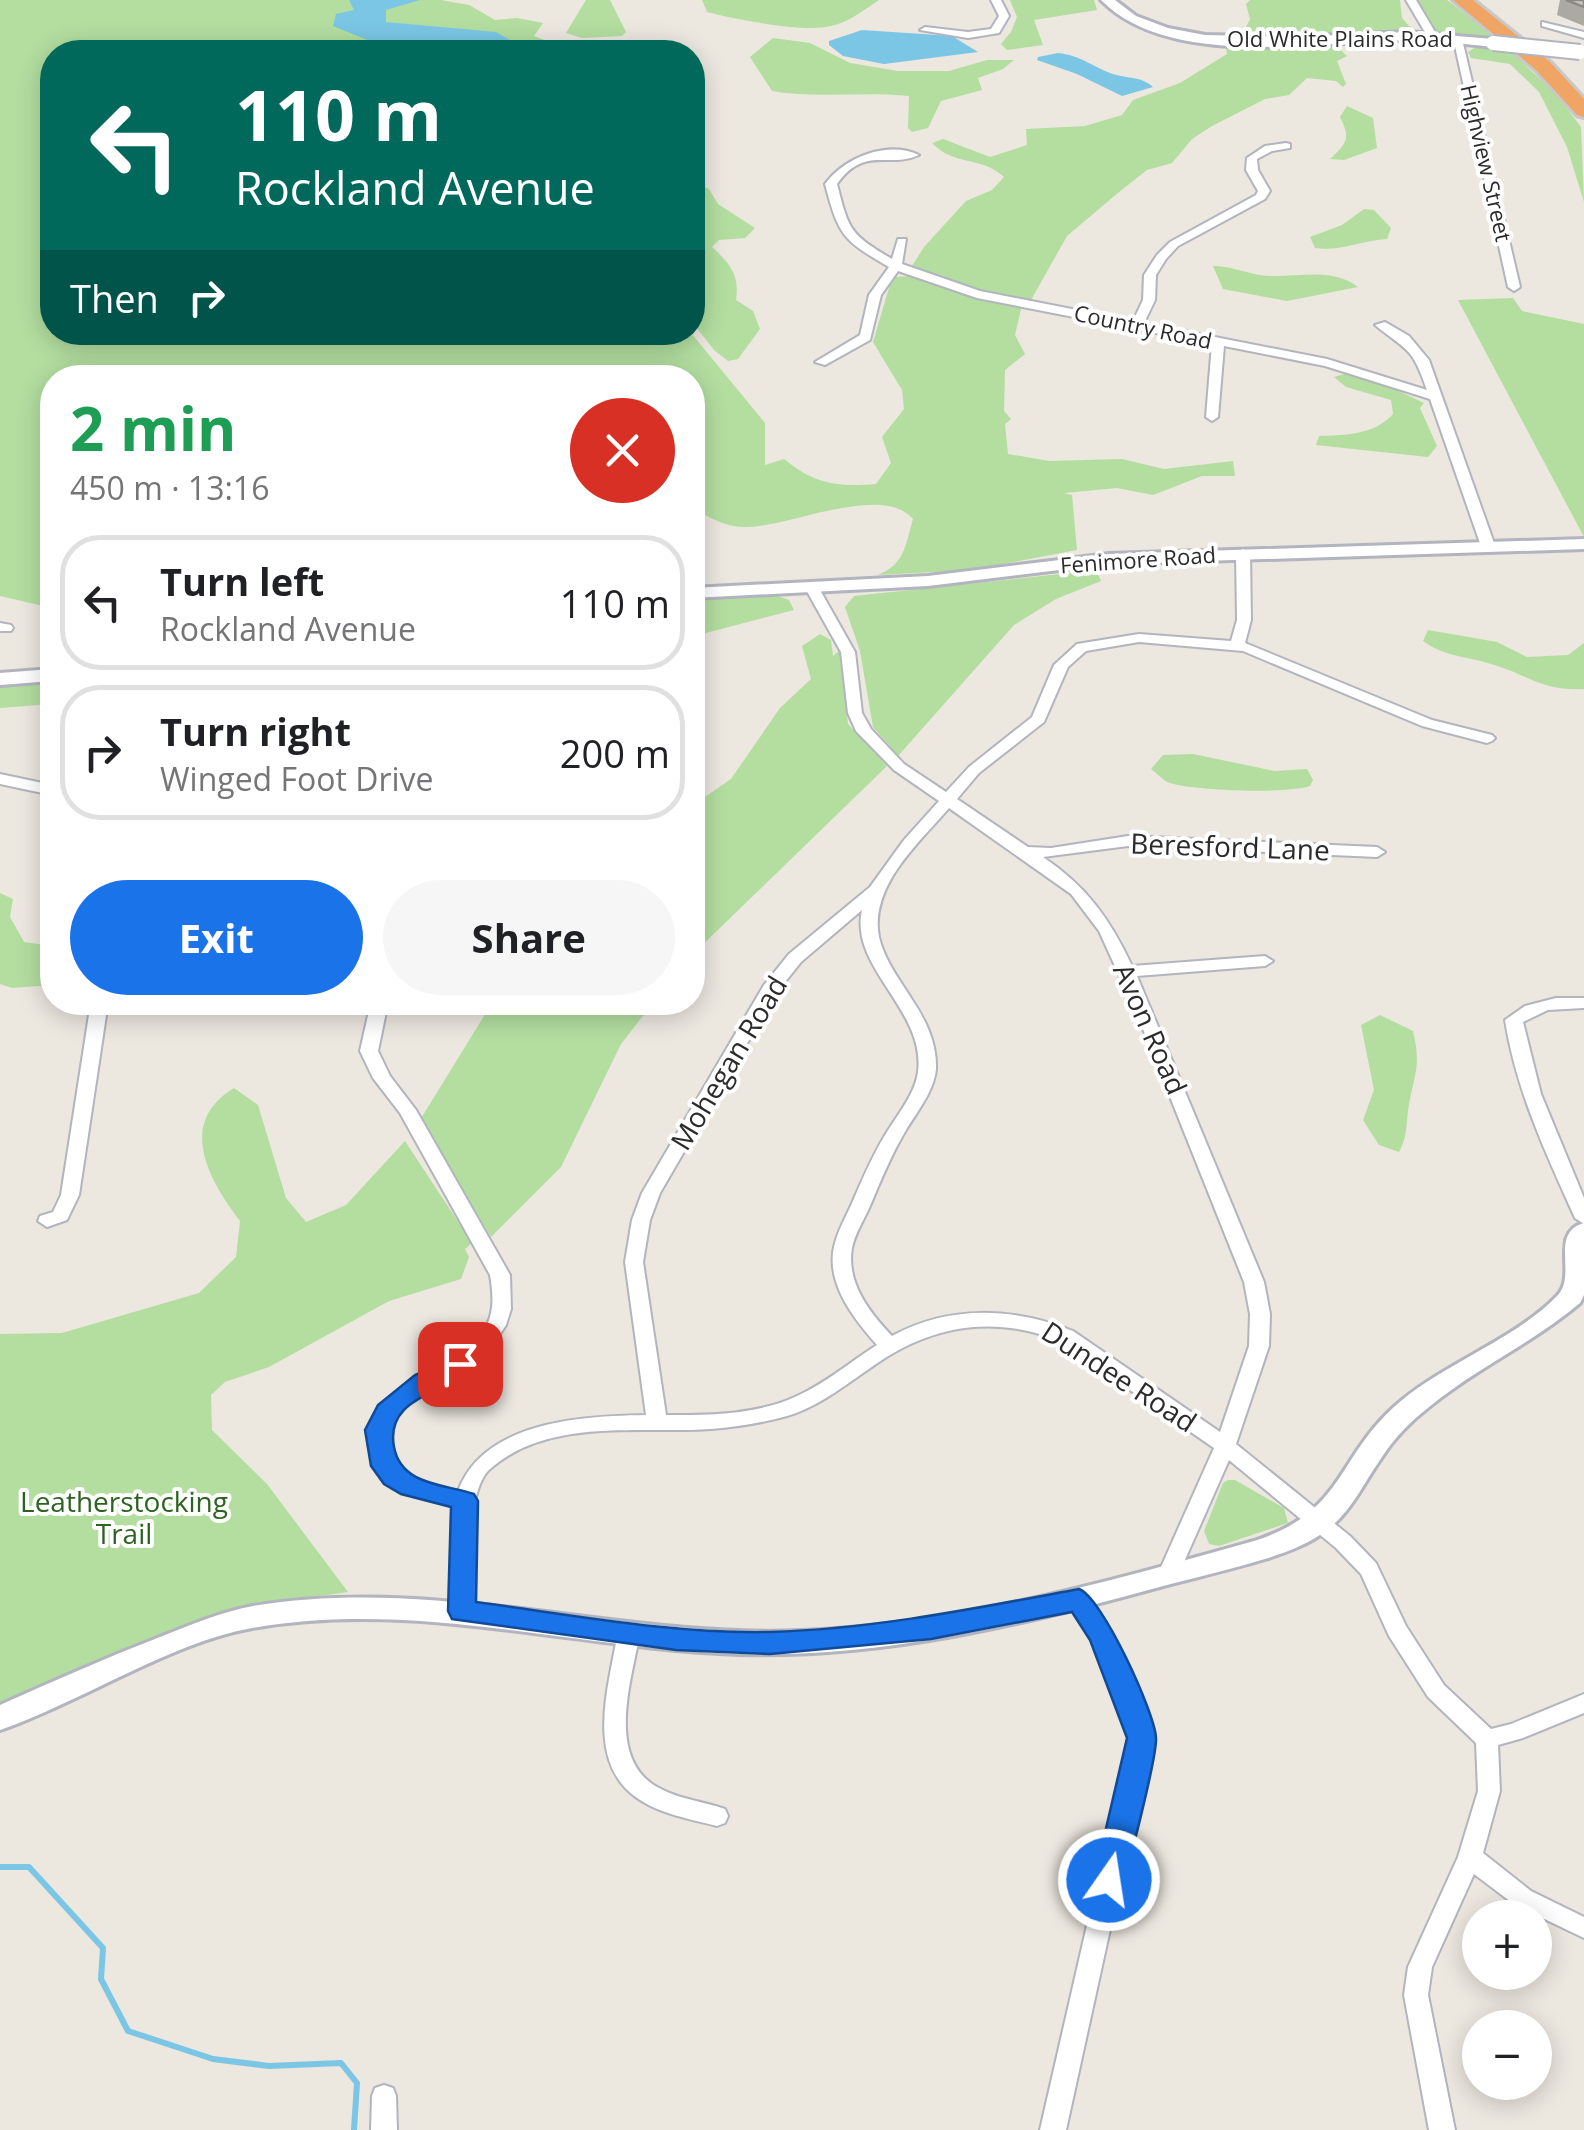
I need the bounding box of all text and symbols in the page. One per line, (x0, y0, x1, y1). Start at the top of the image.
street label: Old White Plains Road (1227, 23, 1453, 53)
text: 110 m (235, 66, 442, 162)
icon: left (70, 80, 200, 210)
street label: Highview Street (1454, 81, 1520, 244)
text: Rockland Avenue (235, 157, 595, 218)
icon: right (179, 270, 234, 325)
text: Then (70, 272, 159, 324)
street label: Country Road (1072, 297, 1215, 355)
text: 2 min (70, 387, 237, 469)
button: close (570, 398, 675, 503)
text: 450 m · 13:16 (70, 466, 269, 509)
street label: Fenimore Road (1059, 539, 1217, 579)
text: Turn left (160, 555, 324, 607)
icon: left (75, 575, 130, 630)
text: 110 m (560, 577, 670, 629)
text: Rockland Avenue (160, 607, 416, 650)
text: Turn right (160, 705, 351, 757)
icon: right (75, 725, 130, 780)
text: 200 m (560, 727, 670, 779)
text: Winged Foot Drive (160, 757, 434, 800)
street label: Beresford Lane (1130, 824, 1330, 868)
button: Exit (70, 880, 363, 995)
button: Share (383, 880, 675, 995)
street label: Avon Road (1105, 957, 1197, 1100)
street label: Mohegan Road (661, 968, 795, 1157)
street label: Dundee Road (1035, 1312, 1204, 1440)
pin (418, 1322, 503, 1407)
icon: arrive (433, 1337, 488, 1392)
park label: Leatherstocking Trail (20, 1482, 228, 1552)
position arrow (1057, 1828, 1161, 1932)
map controls (1462, 1900, 1552, 2100)
button: + (1462, 1900, 1552, 1990)
button: − (1462, 2010, 1552, 2100)

